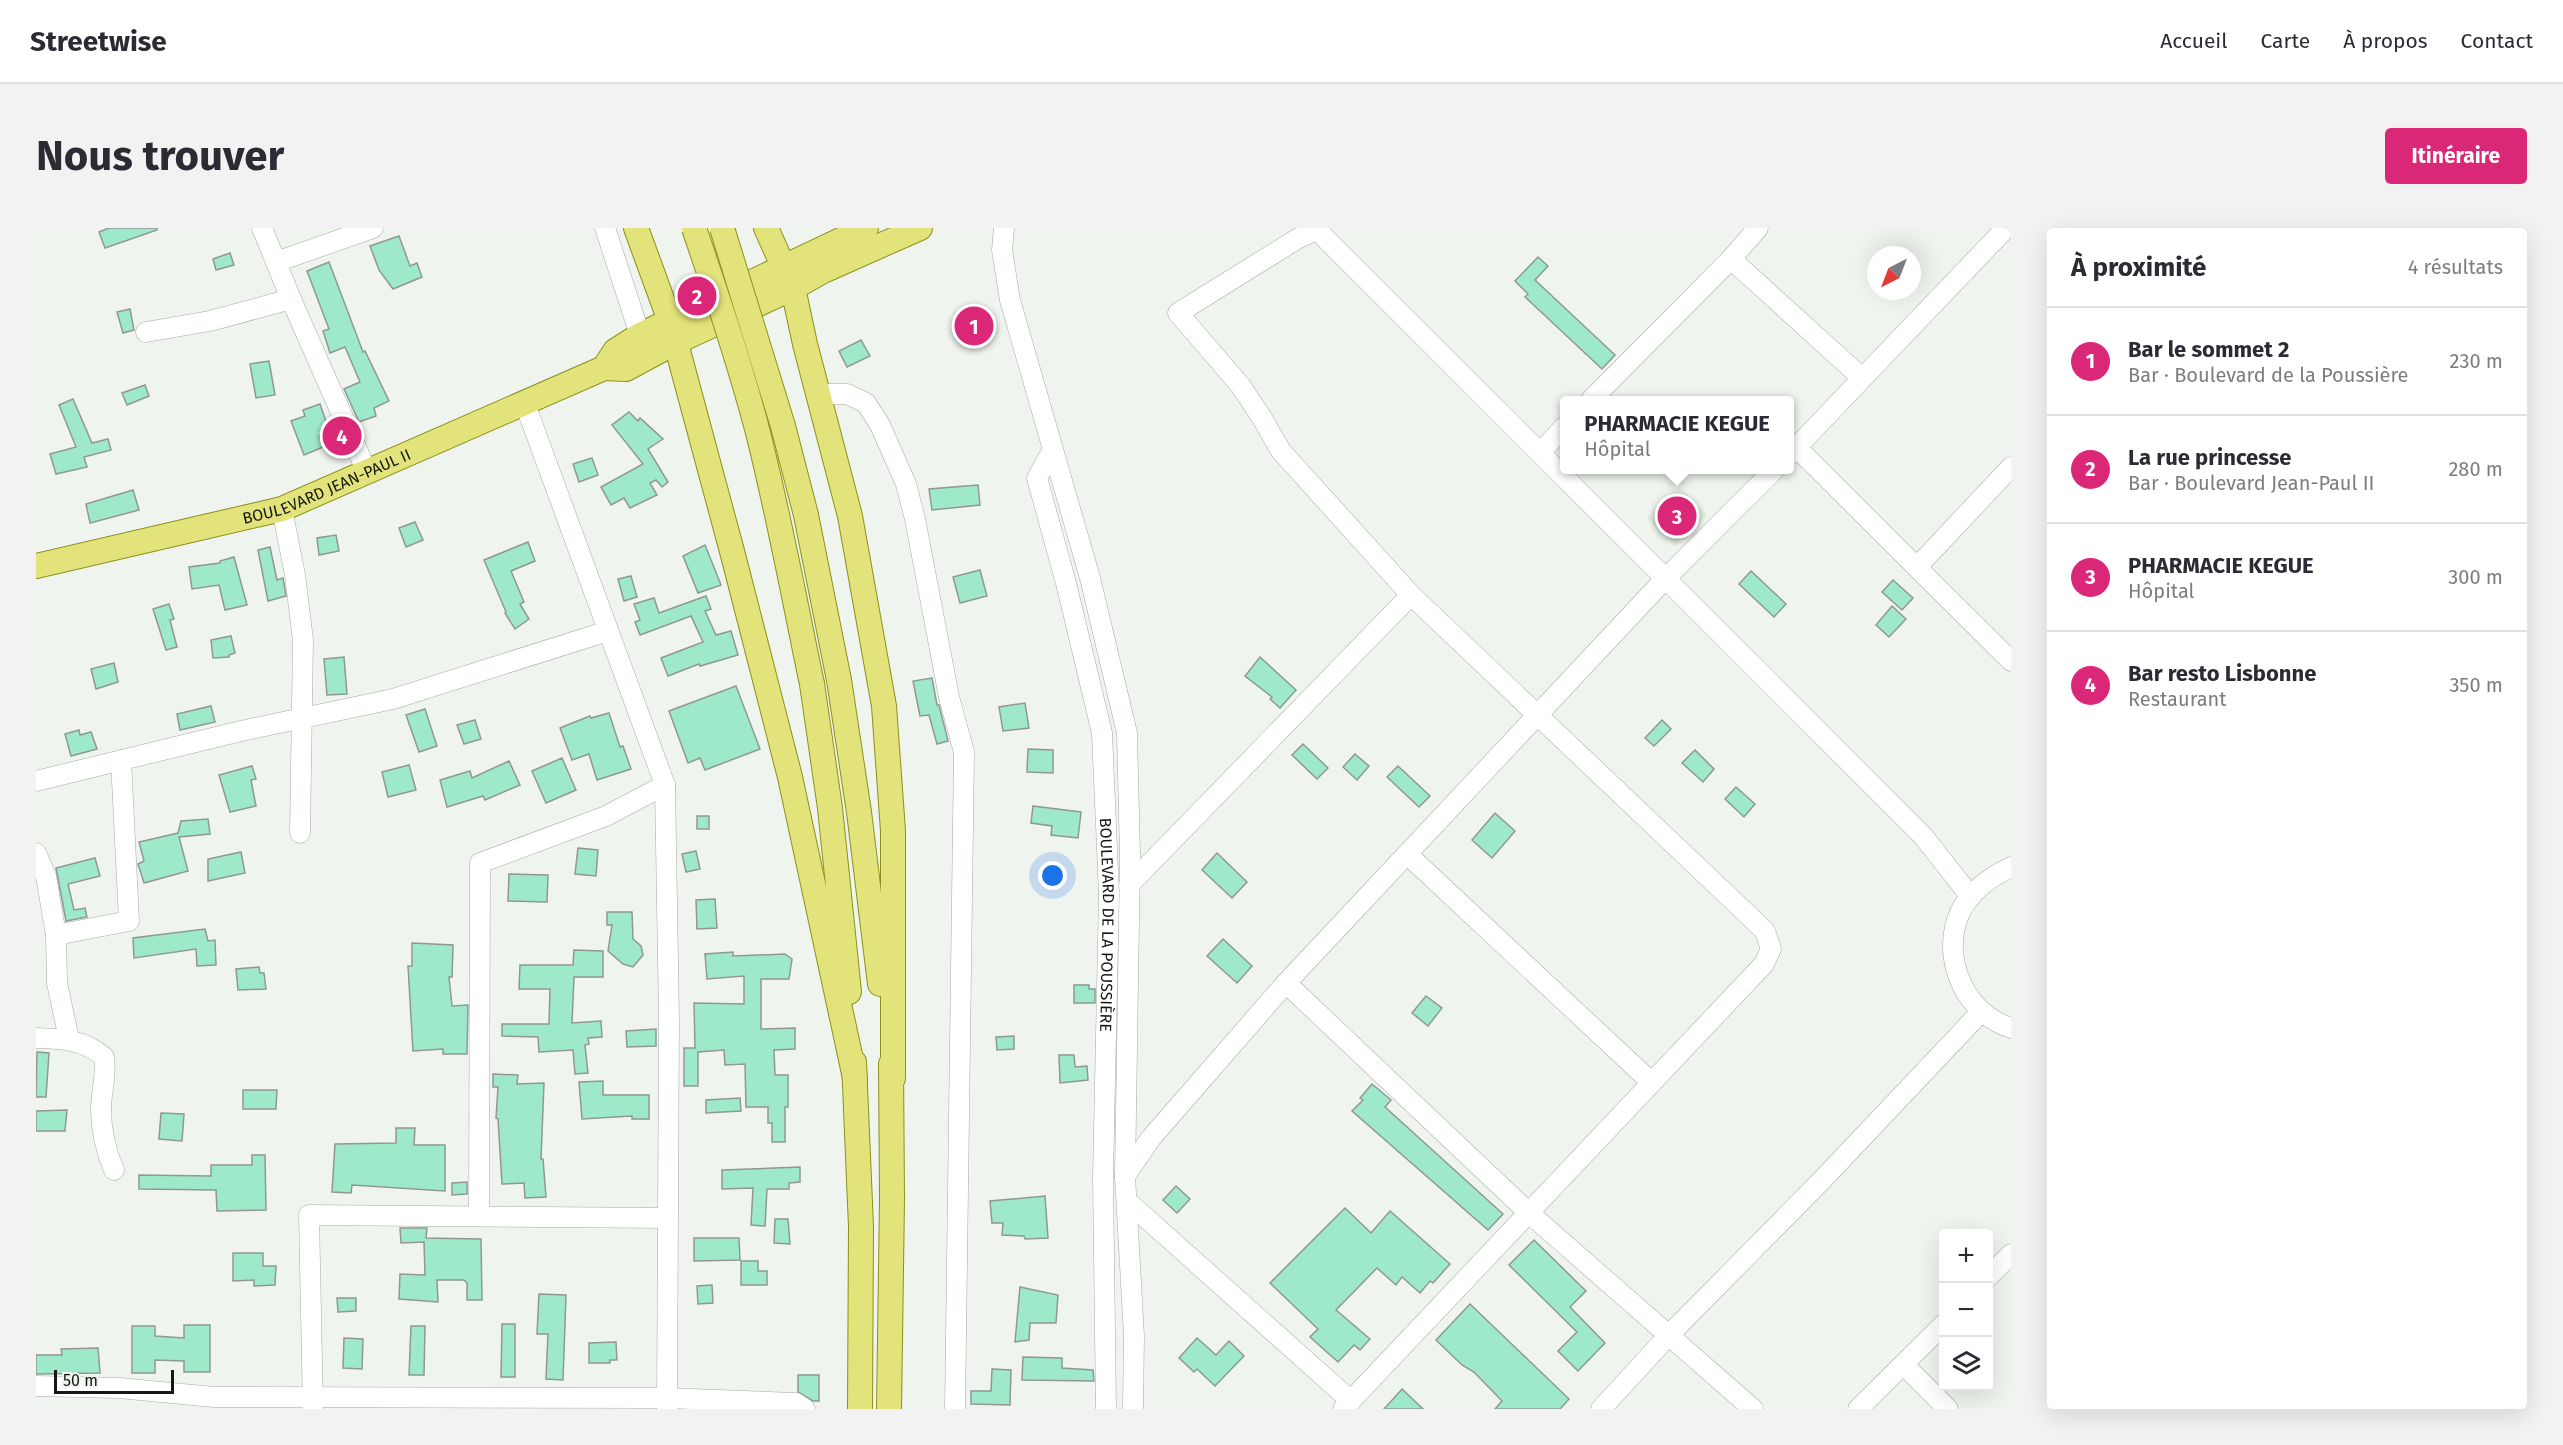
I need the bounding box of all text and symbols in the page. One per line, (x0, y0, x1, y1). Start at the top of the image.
text: Streetwise (30, 25, 167, 58)
text: Accueil (2160, 28, 2227, 54)
text: Carte (2260, 28, 2310, 54)
text: À propos (2343, 28, 2428, 54)
text: Contact (2461, 28, 2533, 54)
button: Itinéraire (2385, 128, 2527, 184)
text: Nous trouver (36, 131, 284, 181)
north arrow (1867, 246, 1921, 300)
text: À proximité (2071, 252, 2206, 283)
text: 4 résultats (2408, 255, 2503, 279)
pin: 2 (678, 274, 716, 318)
pin: 1 (954, 304, 994, 348)
text: Bar le sommet 2 (2128, 336, 2289, 363)
text: 1 (2086, 349, 2095, 373)
text: 230 m (2450, 349, 2503, 373)
text: Bar · Boulevard de la Poussière (2128, 363, 2408, 387)
popup (1560, 396, 1794, 474)
text: PHARMACIE KEGUE (1584, 410, 1770, 437)
pin: 4 (322, 414, 362, 458)
text: Hôpital (1584, 437, 1651, 461)
street label: BOULEVARD JEAN-PAUL II (241, 444, 413, 527)
text: La rue princesse (2128, 444, 2291, 471)
text: 2 (2085, 457, 2096, 481)
text: 280 m (2448, 457, 2503, 481)
text: Bar · Boulevard Jean-Paul II (2128, 471, 2374, 495)
pin: 3 (1658, 494, 1696, 538)
text: PHARMACIE KEGUE (2128, 552, 2314, 579)
text: 3 (2085, 565, 2096, 589)
text: 300 m (2448, 565, 2503, 589)
text: Hôpital (2128, 579, 2194, 603)
text: Bar resto Lisbonne (2128, 660, 2316, 687)
text: 4 (2085, 673, 2096, 697)
text: 350 m (2449, 673, 2503, 697)
text: Restaurant (2128, 687, 2226, 711)
street label: BOULEVARD DE LA POUSSIÈRE (1096, 817, 1119, 1032)
your location (1038, 861, 1067, 890)
map controls (1939, 1229, 1993, 1391)
button: + (1939, 1229, 1993, 1283)
button: − (1939, 1283, 1993, 1337)
button: layers (1939, 1337, 1993, 1391)
scale bar (54, 1367, 174, 1394)
text: 50 m (63, 1371, 98, 1390)

